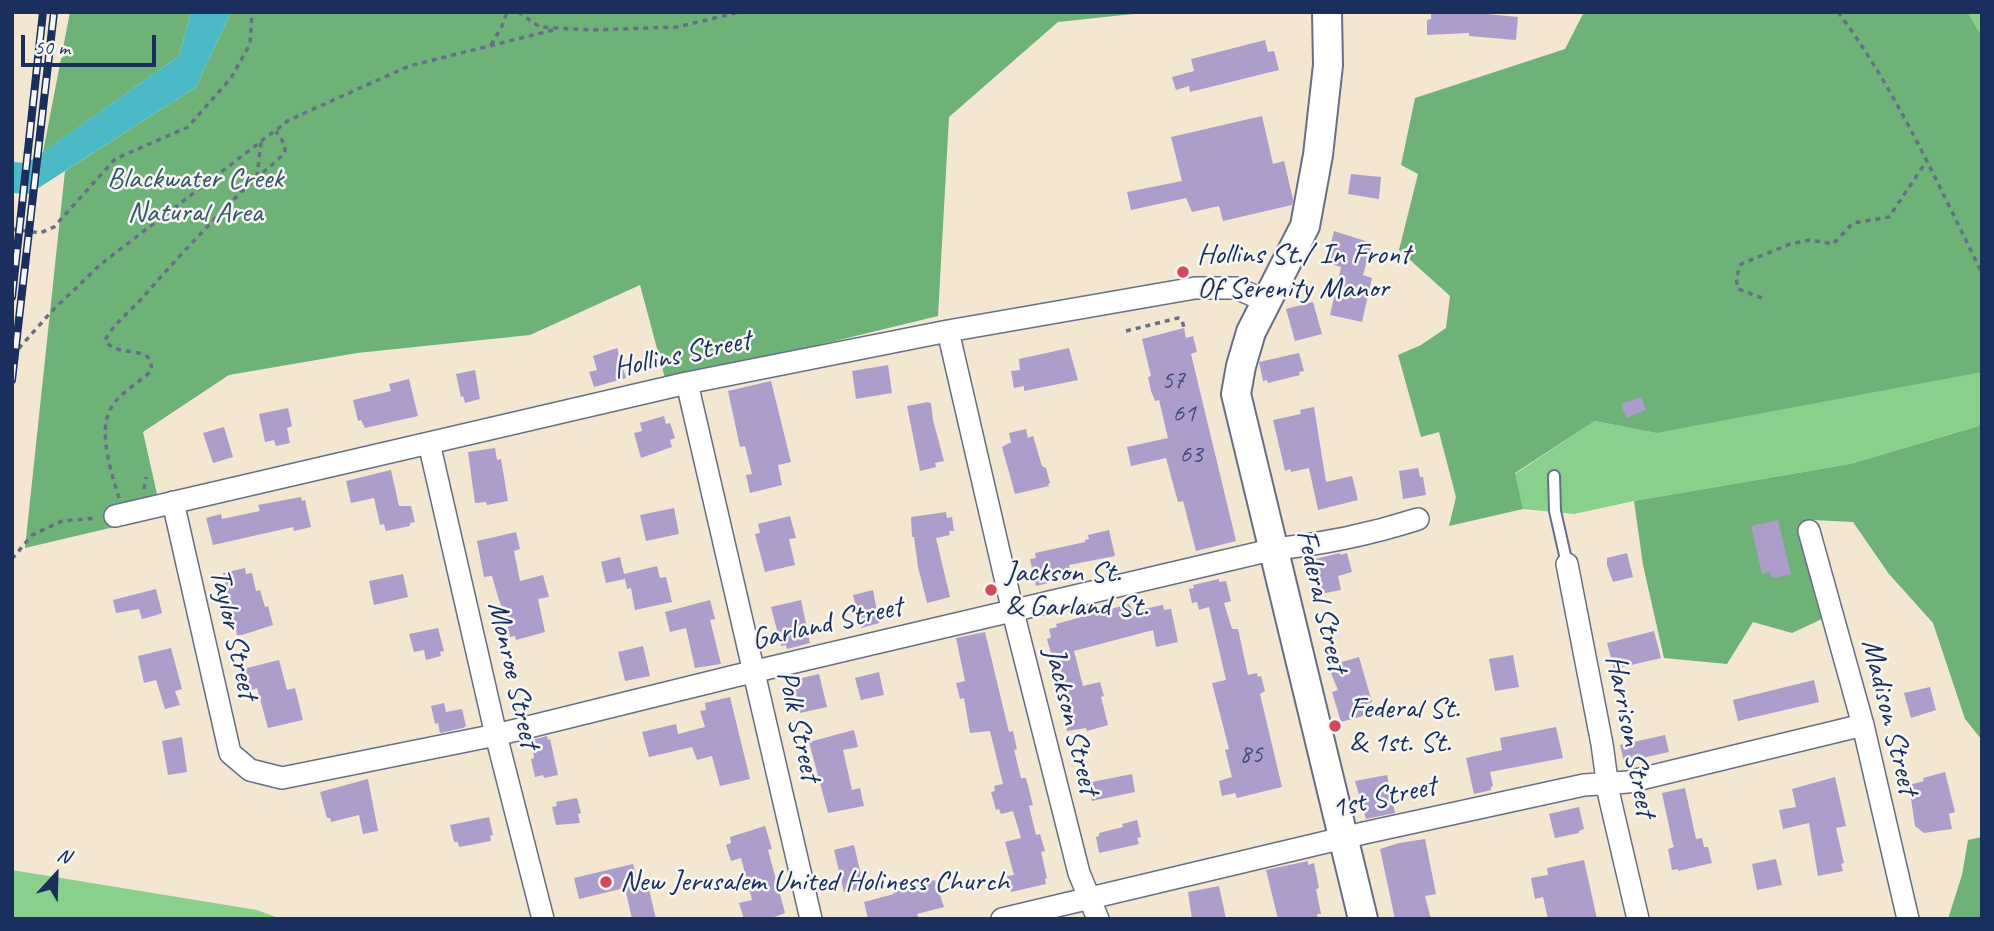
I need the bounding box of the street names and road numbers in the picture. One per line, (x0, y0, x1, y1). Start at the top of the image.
street label: Hollins Street (610, 323, 754, 387)
street label: Federal Street (1287, 526, 1355, 676)
street label: Taylor Street (201, 565, 265, 703)
street label: Garland Street (748, 589, 906, 659)
street label: Monroe Street (479, 598, 547, 752)
street label: Madison Street (1852, 635, 1926, 799)
street label: Jackson Street (1035, 644, 1107, 798)
street label: Harrison Street (1597, 652, 1663, 820)
street label: Polk Street (768, 667, 828, 785)
street label: 1st Street (1328, 769, 1440, 827)

